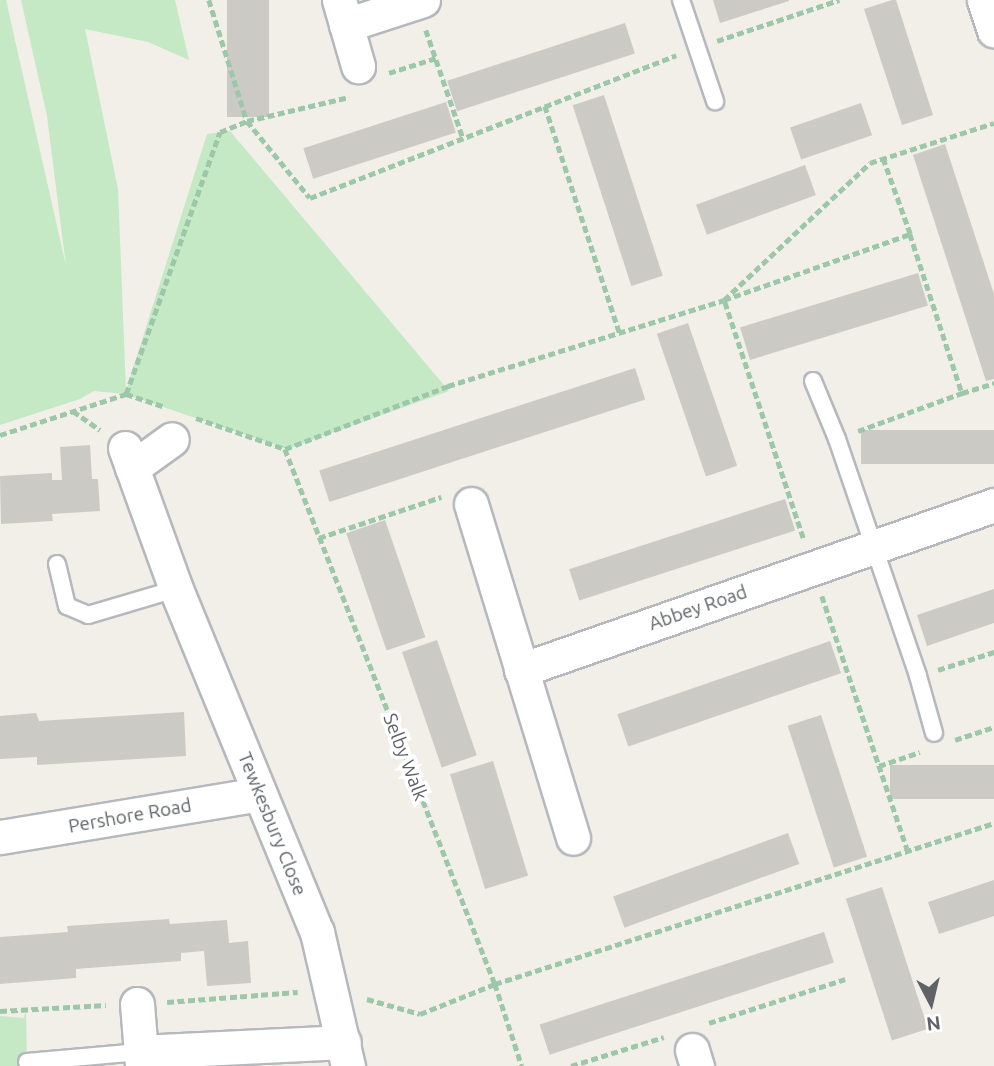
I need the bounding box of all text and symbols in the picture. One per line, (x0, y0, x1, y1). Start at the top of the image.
street label: Abbey Road (646, 581, 750, 635)
street label: Selby Walk (378, 710, 432, 804)
street label: Tewkesbury Close (233, 749, 311, 899)
street label: Pershore Road (67, 794, 193, 838)
north arrow (896, 968, 966, 1038)
text: N (925, 1012, 942, 1036)

